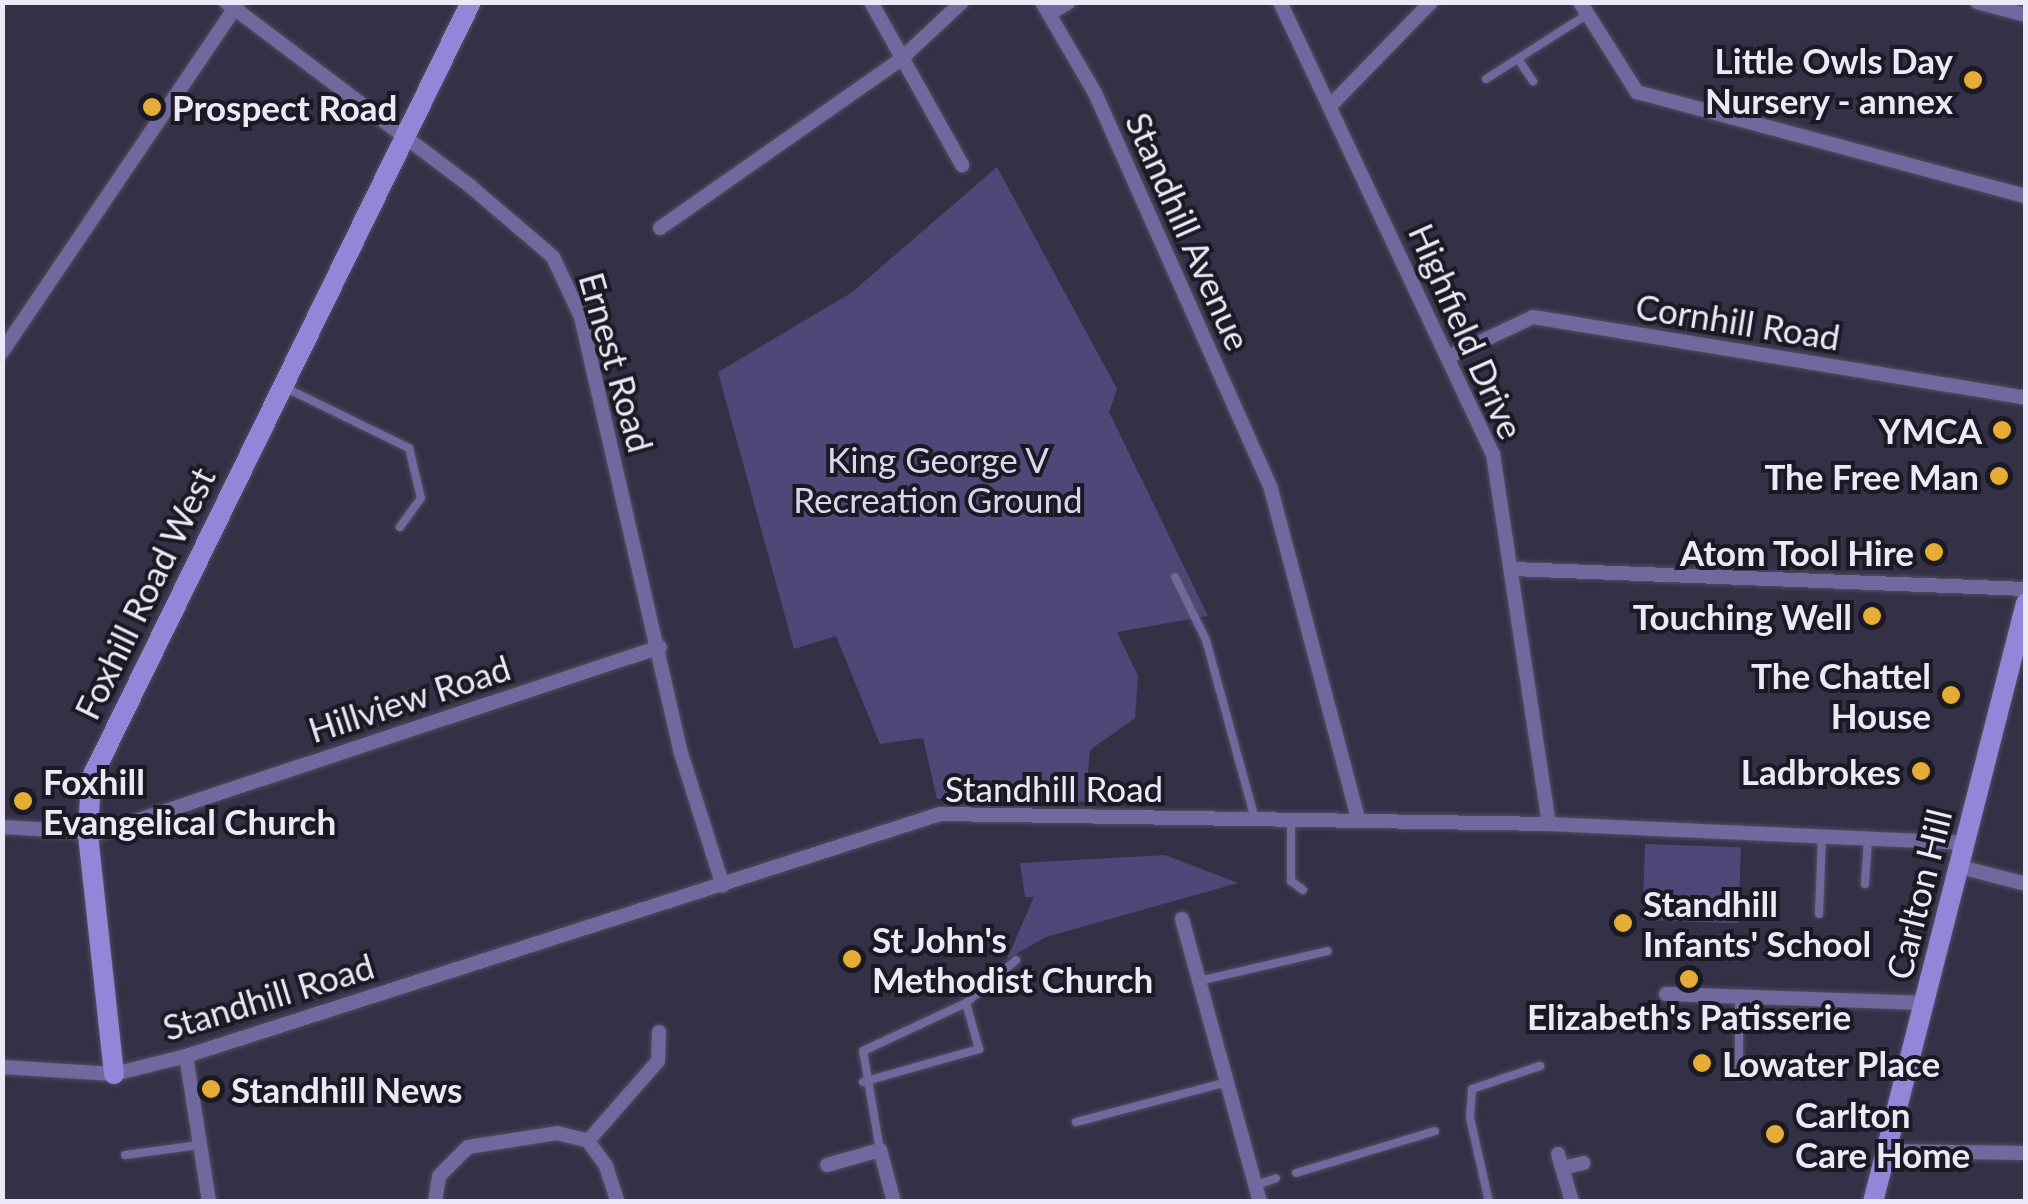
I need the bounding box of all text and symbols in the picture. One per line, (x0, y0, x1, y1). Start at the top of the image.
place label: Little Owls Day Nursery - annex (1704, 39, 1953, 121)
marker: Little Owls Day Nursery - annex (1962, 69, 1984, 91)
place label: Prospect Road (172, 86, 397, 128)
marker: Prospect Road (141, 96, 163, 118)
street label: Standhill Avenue (1118, 105, 1260, 357)
street label: Highfield Drive (1401, 217, 1533, 445)
street label: Ernest Road (571, 267, 663, 457)
street label: Cornhill Road (1633, 284, 1843, 358)
place label: YMCA (1879, 409, 1982, 451)
marker: YMCA (1991, 419, 2013, 441)
park label: King George V Recreation Ground (793, 438, 1083, 520)
place label: The Free Man (1764, 455, 1979, 497)
street label: Foxhill Road West (65, 460, 223, 726)
marker: The Free Man (1988, 465, 2010, 487)
place label: Atom Tool Hire (1679, 531, 1914, 573)
marker: Atom Tool Hire (1923, 541, 1945, 563)
place label: Touching Well (1632, 595, 1852, 637)
marker: Touching Well (1861, 605, 1883, 627)
street label: Hillview Road (303, 646, 515, 750)
place label: The Chattel House (1751, 654, 1931, 736)
marker: The Chattel House (1940, 684, 1962, 706)
place label: Ladbrokes (1741, 750, 1901, 792)
place label: Foxhill Evangelical Church (43, 760, 336, 842)
marker: Ladbrokes (1910, 760, 1932, 782)
street label: Standhill Road (945, 767, 1163, 809)
marker: Foxhill Evangelical Church (12, 790, 34, 812)
street label: Carlton Hill (1877, 805, 1959, 983)
place label: Standhill Infants' School (1643, 882, 1871, 964)
marker: Standhill Infants' School (1612, 912, 1634, 934)
place label: St John's Methodist Church (872, 918, 1153, 1000)
street label: Standhill Road (157, 944, 379, 1048)
marker: St John's Methodist Church (841, 948, 863, 970)
marker: Elizabeth's Patisserie (1678, 968, 1700, 990)
place label: Elizabeth's Patisserie (1527, 995, 1851, 1037)
place label: Lowater Place (1722, 1042, 1941, 1084)
marker: Lowater Place (1691, 1052, 1713, 1074)
place label: Standhill News (231, 1068, 462, 1110)
marker: Standhill News (200, 1078, 222, 1100)
place label: Carlton Care Home (1795, 1093, 1970, 1175)
marker: Carlton Care Home (1764, 1123, 1786, 1145)

